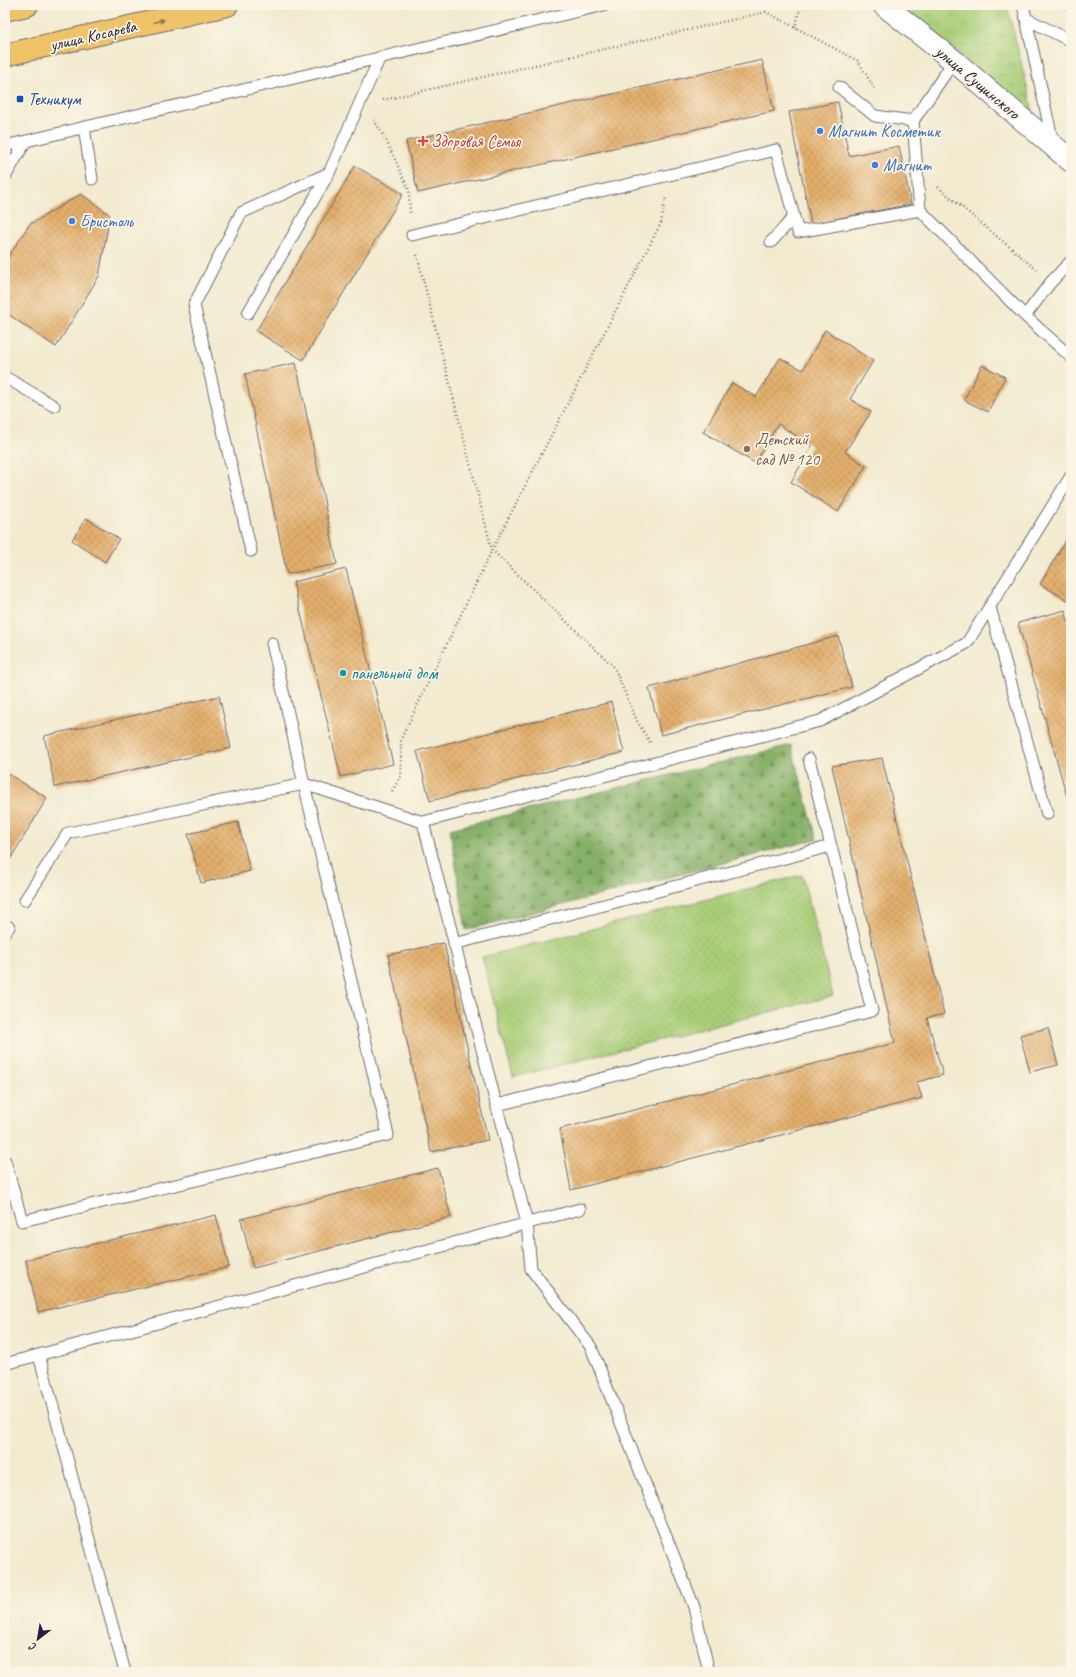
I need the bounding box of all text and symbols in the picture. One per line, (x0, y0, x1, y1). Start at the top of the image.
street label: улица Косарева (47, 15, 140, 56)
one-way arrow (152, 17, 165, 23)
street label: улица Сущинского (931, 40, 1025, 124)
place label: Техникум (28, 89, 82, 110)
marker: Техникум (15, 94, 25, 104)
place label: Магнит Косметик (828, 121, 941, 142)
marker: Магнит Косметик (815, 126, 825, 136)
place label: Здоровая Семья (431, 131, 521, 152)
marker: Здоровая Семья (418, 136, 428, 146)
place label: Магнит (883, 155, 932, 176)
marker: Магнит (870, 160, 880, 170)
place label: Бристоль (80, 211, 134, 232)
marker: Бристоль (67, 216, 77, 226)
place label: Детский сад № 120 (755, 429, 820, 470)
marker: Детский сад № 120 (742, 444, 752, 454)
place label: панельный дом (351, 663, 438, 684)
marker: панельный дом (338, 668, 348, 678)
north arrow (18, 1619, 58, 1659)
text: С (26, 1639, 39, 1655)

